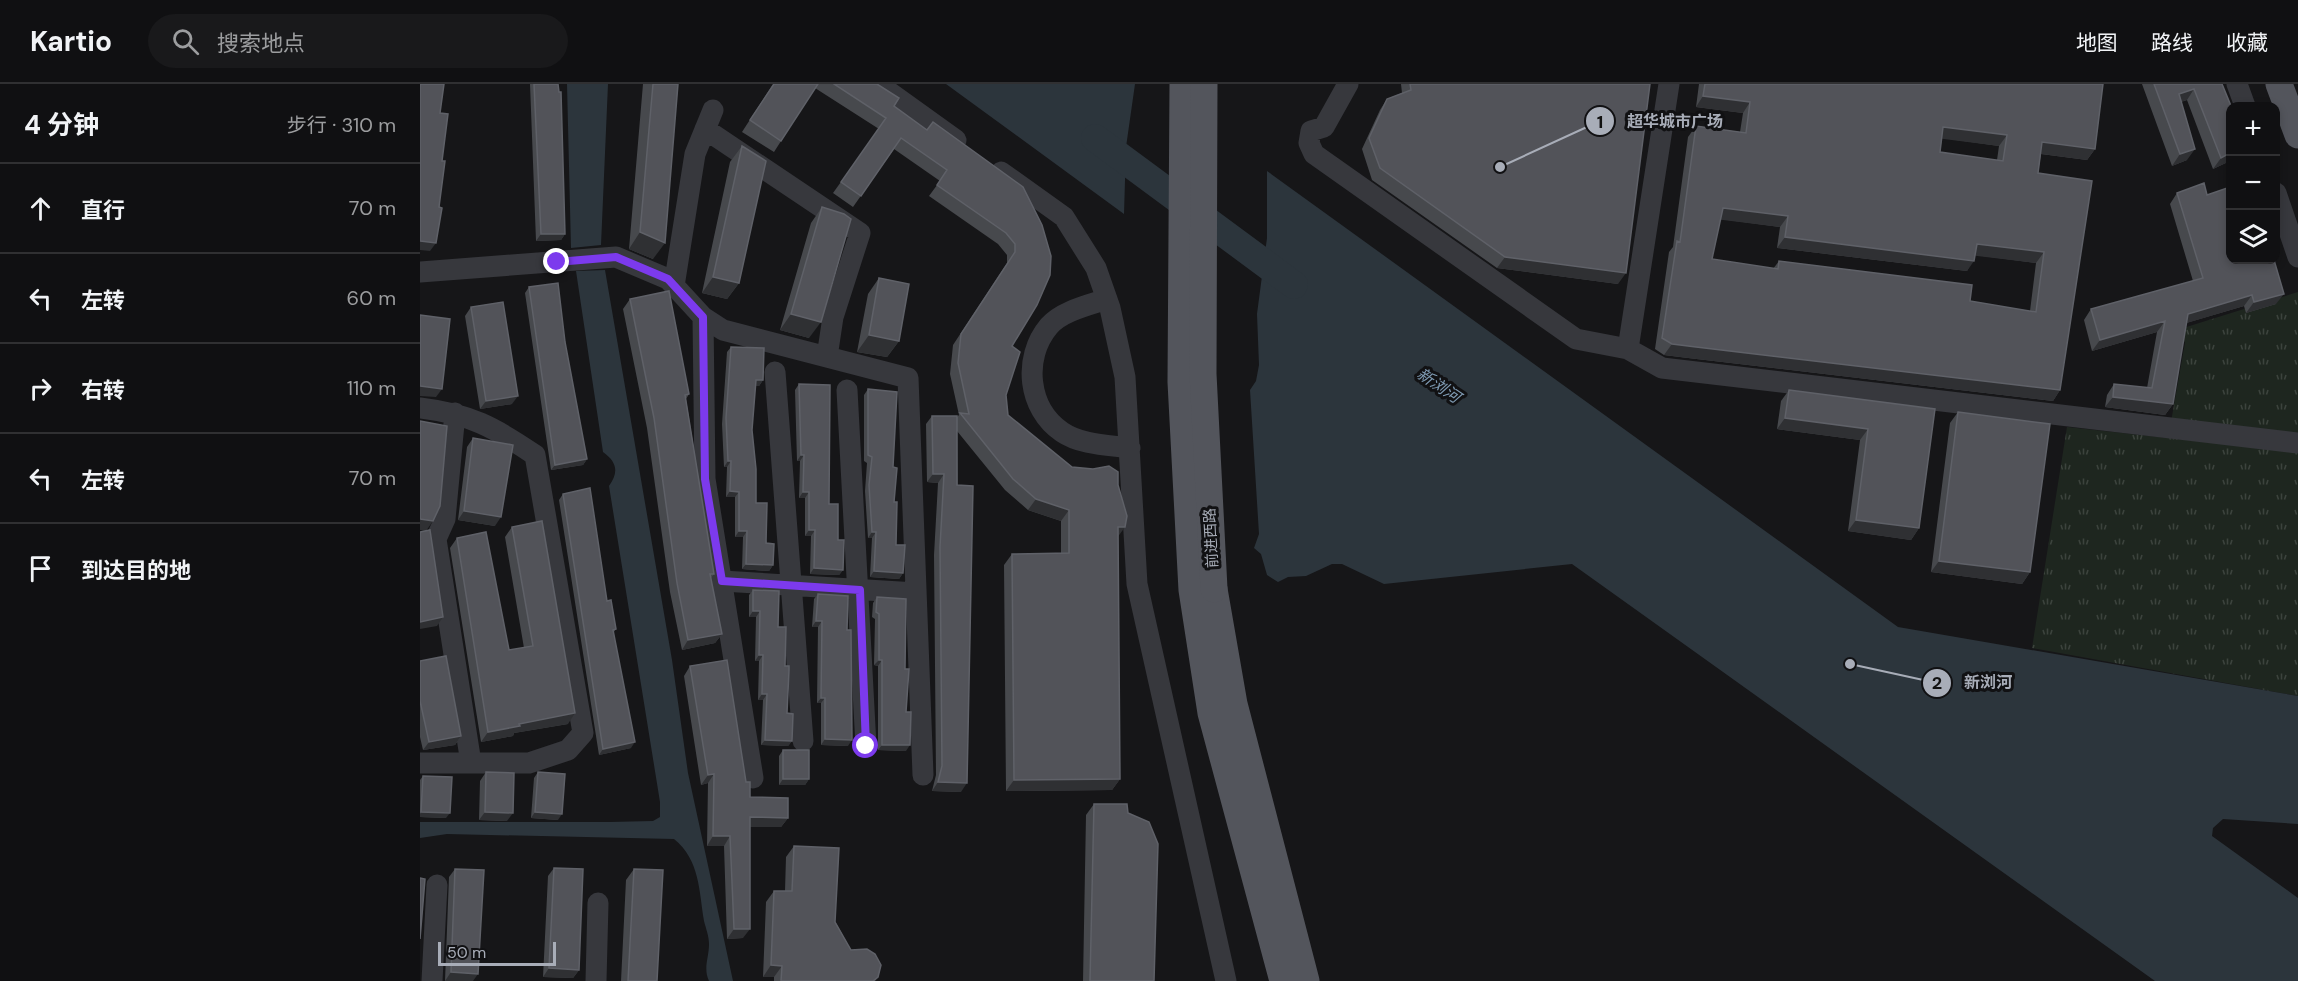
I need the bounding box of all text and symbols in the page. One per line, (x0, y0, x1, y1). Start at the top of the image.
search box (148, 14, 568, 68)
text: Kartio (30, 23, 112, 60)
icon: search (169, 25, 202, 58)
text: 搜索地点 (217, 29, 305, 58)
text: 地图 (2076, 29, 2118, 57)
text: 路线 (2151, 29, 2193, 57)
text: 收藏 (2226, 29, 2268, 57)
map controls (2226, 102, 2280, 264)
button: + (2226, 102, 2280, 156)
callout: 超华城市广场 (1585, 104, 1735, 138)
text: 4 分钟 (24, 108, 99, 142)
text: 1 (1597, 110, 1603, 134)
text: 超华城市广场 (1627, 111, 1723, 132)
text: 步行 · 310 m (287, 112, 396, 138)
button: − (2226, 156, 2280, 210)
icon: ahead (24, 192, 57, 225)
text: 70 m (349, 195, 396, 221)
text: 直行 (81, 196, 125, 225)
button: layers (2226, 210, 2280, 264)
route end (543, 248, 569, 274)
icon: left (24, 282, 57, 315)
text: 60 m (347, 285, 396, 311)
text: 左转 (81, 286, 125, 315)
water label: 新浏河 (1413, 363, 1467, 409)
icon: right (24, 372, 57, 405)
text: 110 m (347, 375, 396, 401)
text: 右转 (81, 376, 125, 405)
icon: left (24, 462, 57, 495)
text: 70 m (349, 465, 396, 491)
text: 左转 (81, 466, 125, 495)
street label: 前进西路 (1199, 508, 1223, 568)
icon: arrive (24, 552, 57, 585)
text: 到达目的地 (81, 556, 191, 585)
callout: 新浏河 (1922, 666, 2024, 700)
text: 2 (1932, 671, 1942, 695)
text: 新浏河 (1964, 672, 2012, 693)
route start (852, 732, 878, 758)
scale bar (438, 939, 556, 966)
text: 50 m (447, 942, 486, 963)

